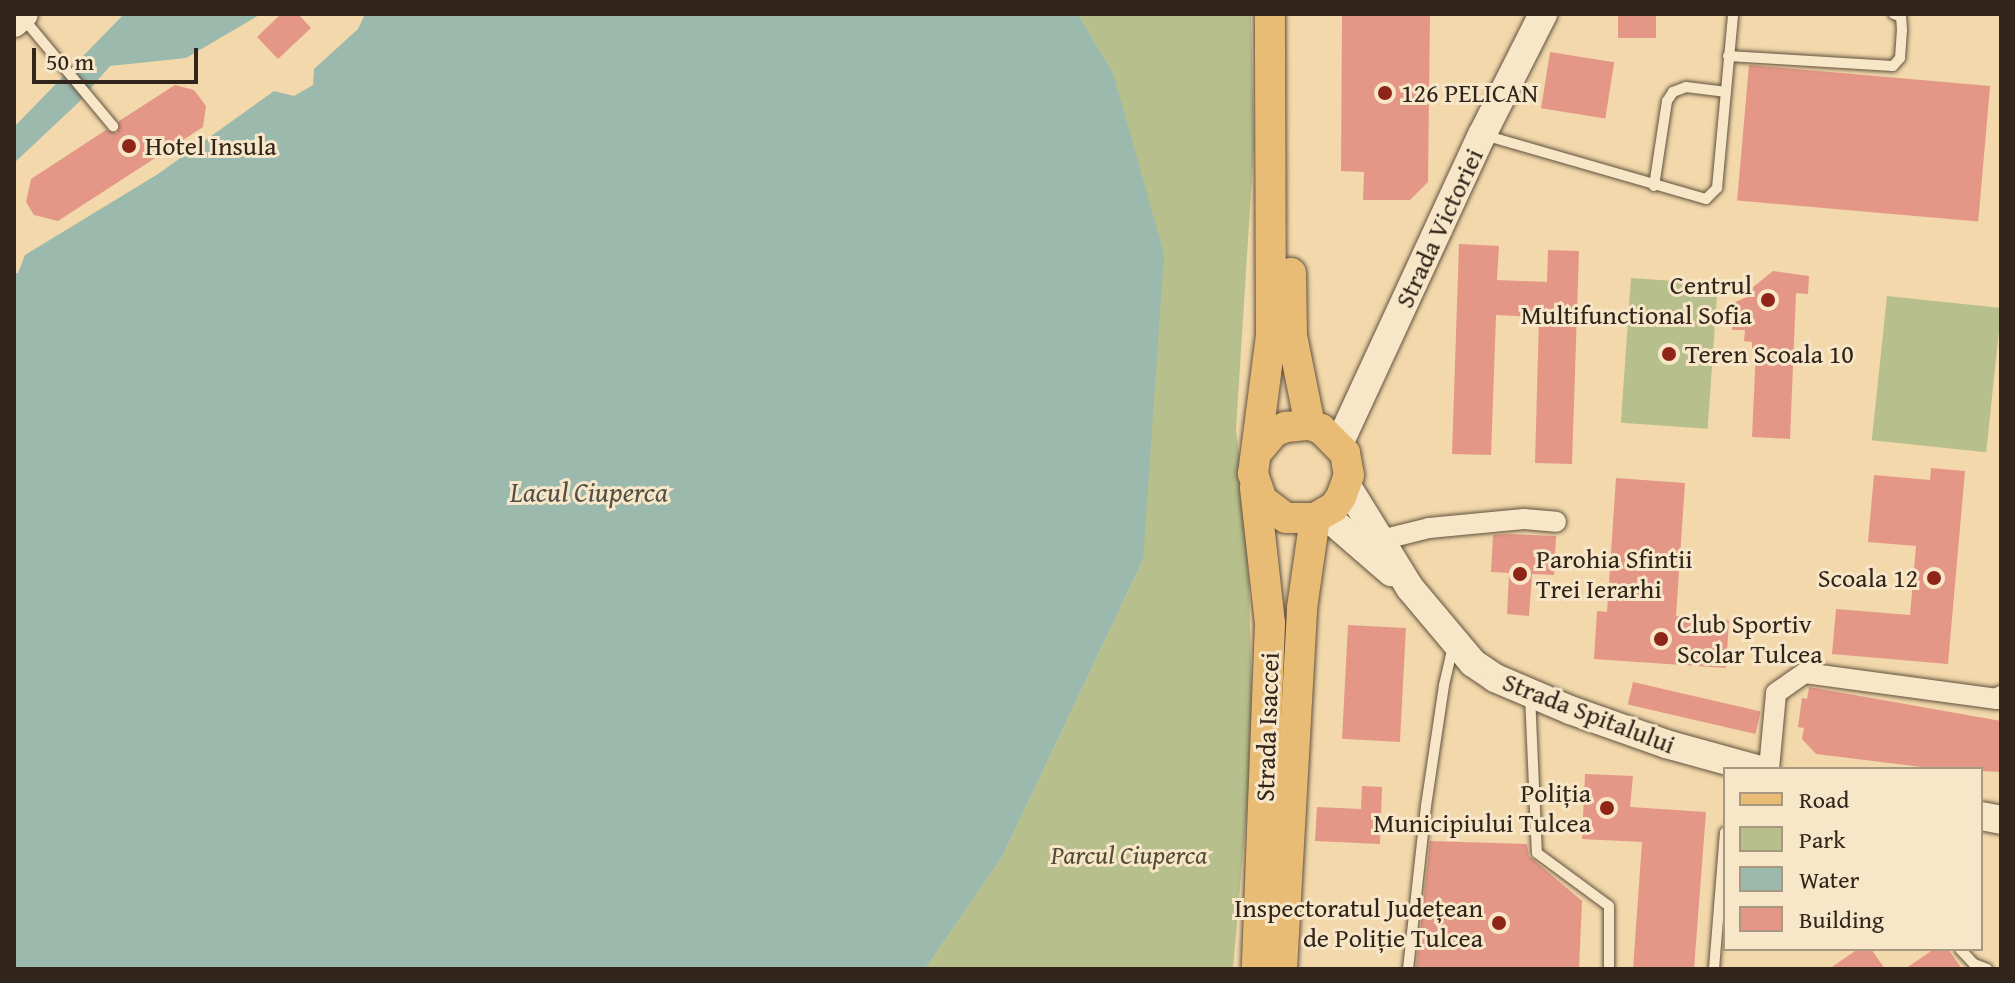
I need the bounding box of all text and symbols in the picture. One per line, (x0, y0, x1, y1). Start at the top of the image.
scale bar (36, 32, 202, 82)
text: 50 m (46, 44, 94, 79)
place label: 126 PELICAN (1401, 77, 1538, 109)
marker: 126 PELICAN (1376, 84, 1394, 102)
place label: Hotel Insula (145, 130, 276, 162)
marker: Hotel Insula (120, 137, 138, 155)
street label: Strada Victoriei (1388, 143, 1490, 313)
place label: Centrul Multifunctional Sofia (1521, 269, 1752, 330)
marker: Centrul Multifunctional Sofia (1759, 291, 1777, 309)
place label: Teren Scoala 10 (1685, 338, 1854, 370)
marker: Teren Scoala 10 (1660, 345, 1678, 363)
water label: Lacul Ciuperca (510, 475, 668, 509)
place label: Parohia Sfintii Trei Ierarhi (1536, 543, 1692, 604)
place label: Scoala 12 (1818, 562, 1918, 594)
marker: Parohia Sfintii Trei Ierarhi (1511, 565, 1529, 583)
marker: Scoala 12 (1925, 569, 1943, 587)
place label: Club Sportiv Scolar Tulcea (1677, 608, 1822, 670)
marker: Club Sportiv Scolar Tulcea (1652, 630, 1670, 648)
street label: Strada Isaccei (1249, 652, 1285, 802)
street label: Strada Spitalului (1498, 666, 1680, 760)
legend (1723, 767, 1983, 951)
place label: Poliția Municipiului Tulcea (1373, 777, 1591, 838)
text: Road (1799, 782, 1849, 817)
marker: Poliția Municipiului Tulcea (1598, 799, 1616, 817)
text: Park (1799, 822, 1845, 857)
park label: Parcul Ciuperca (1051, 839, 1207, 871)
text: Water (1799, 862, 1859, 897)
place label: Inspectoratul Județean de Poliție Tulcea (1234, 892, 1483, 954)
text: Building (1799, 902, 1884, 937)
marker: Inspectoratul Județean de Poliție Tulcea (1490, 914, 1508, 932)

